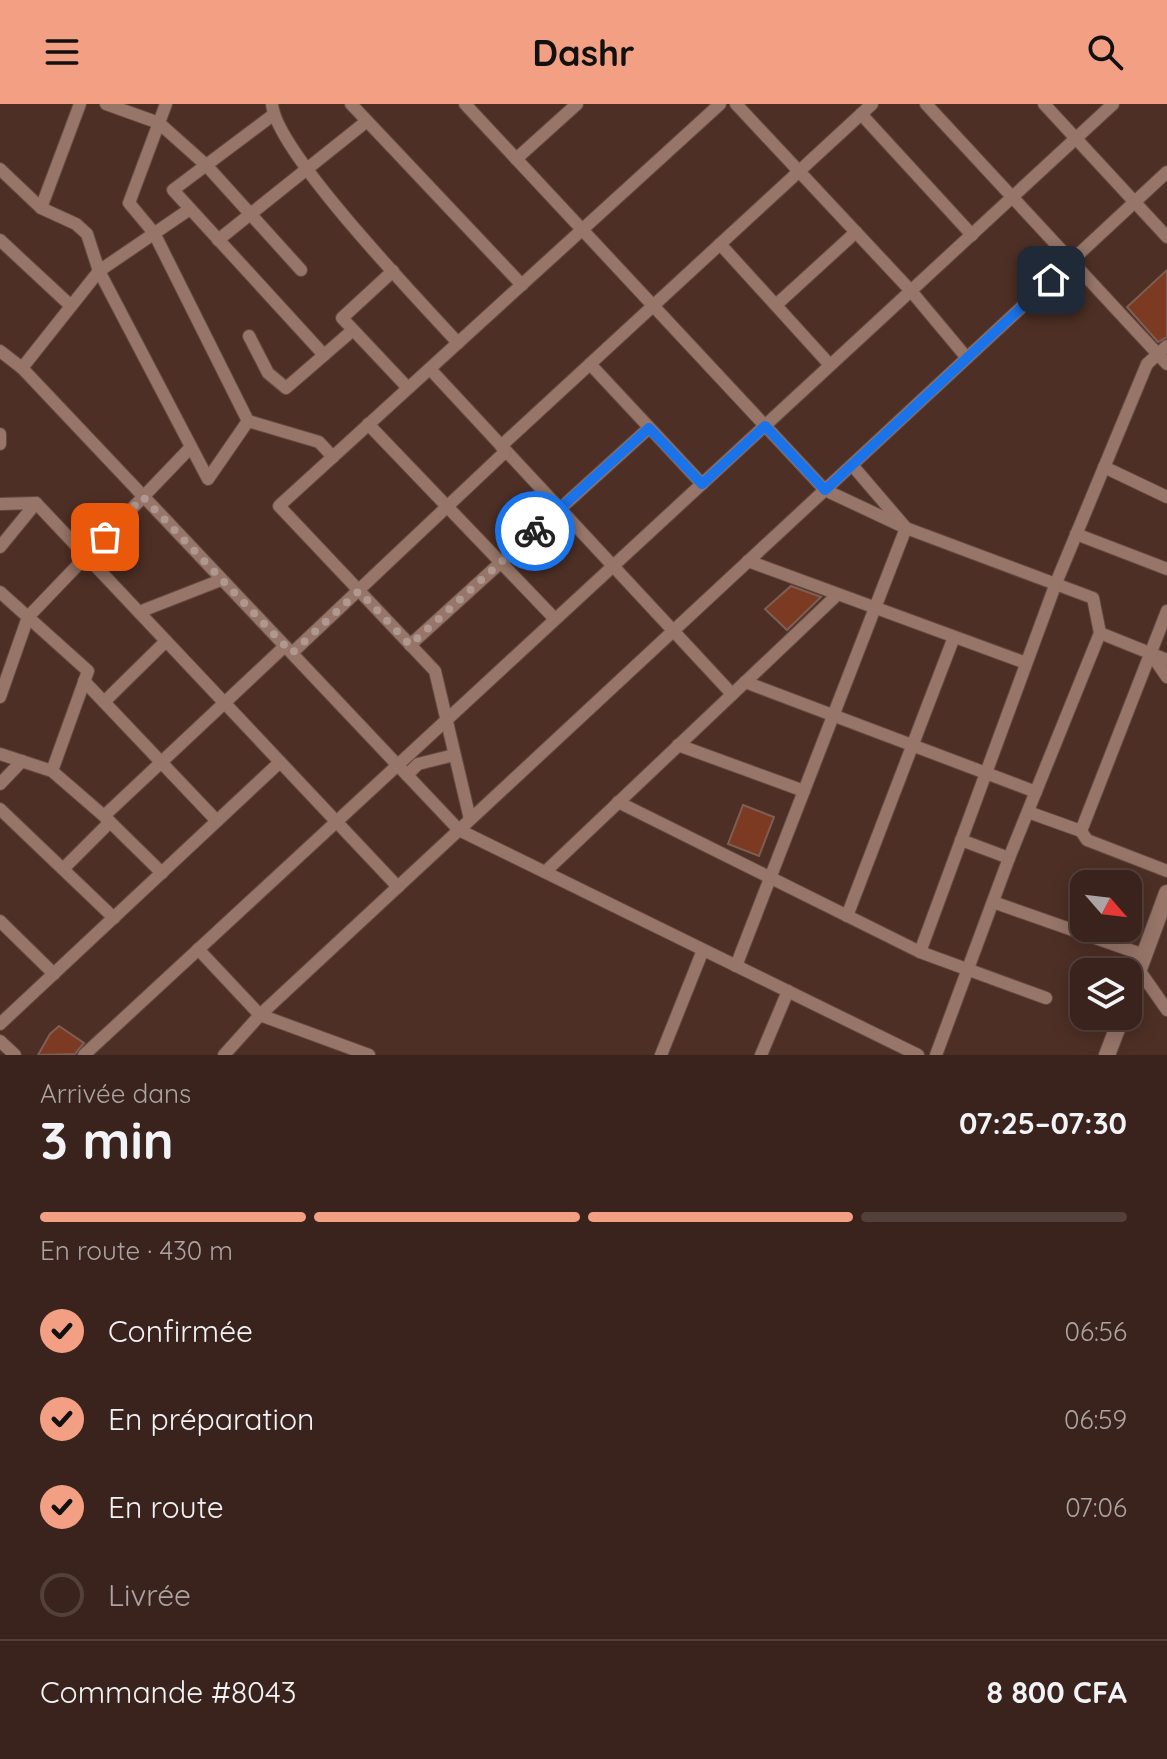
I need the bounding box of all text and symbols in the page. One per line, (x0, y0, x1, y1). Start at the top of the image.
icon: menu (40, 30, 84, 74)
text: Dashr (532, 30, 635, 75)
icon: search (1083, 30, 1127, 74)
pin (1017, 246, 1085, 314)
icon: home (1029, 258, 1073, 302)
courier (495, 491, 575, 571)
pin (71, 503, 139, 571)
icon: bike (513, 509, 557, 553)
icon: bag (83, 515, 127, 559)
north arrow (1070, 870, 1142, 942)
map controls (1070, 870, 1142, 1030)
button: layers (1070, 958, 1142, 1030)
text: Arrivée dans (40, 1077, 191, 1110)
text: 07:25–07:30 (959, 1104, 1127, 1142)
text: 3 min (40, 1107, 174, 1172)
text: En route · 430 m (40, 1234, 233, 1267)
icon: check (40, 1309, 84, 1353)
text: Confirmée (108, 1312, 253, 1350)
text: 06:56 (1065, 1315, 1127, 1348)
icon: check (40, 1397, 84, 1441)
text: En préparation (108, 1400, 314, 1438)
text: 06:59 (1064, 1403, 1127, 1436)
icon: check (40, 1485, 84, 1529)
text: En route (108, 1488, 224, 1526)
text: 07:06 (1065, 1491, 1127, 1524)
text: Livrée (108, 1576, 191, 1614)
text: Commande #8043 (40, 1673, 296, 1711)
text: 8 800 CFA (987, 1673, 1127, 1711)

